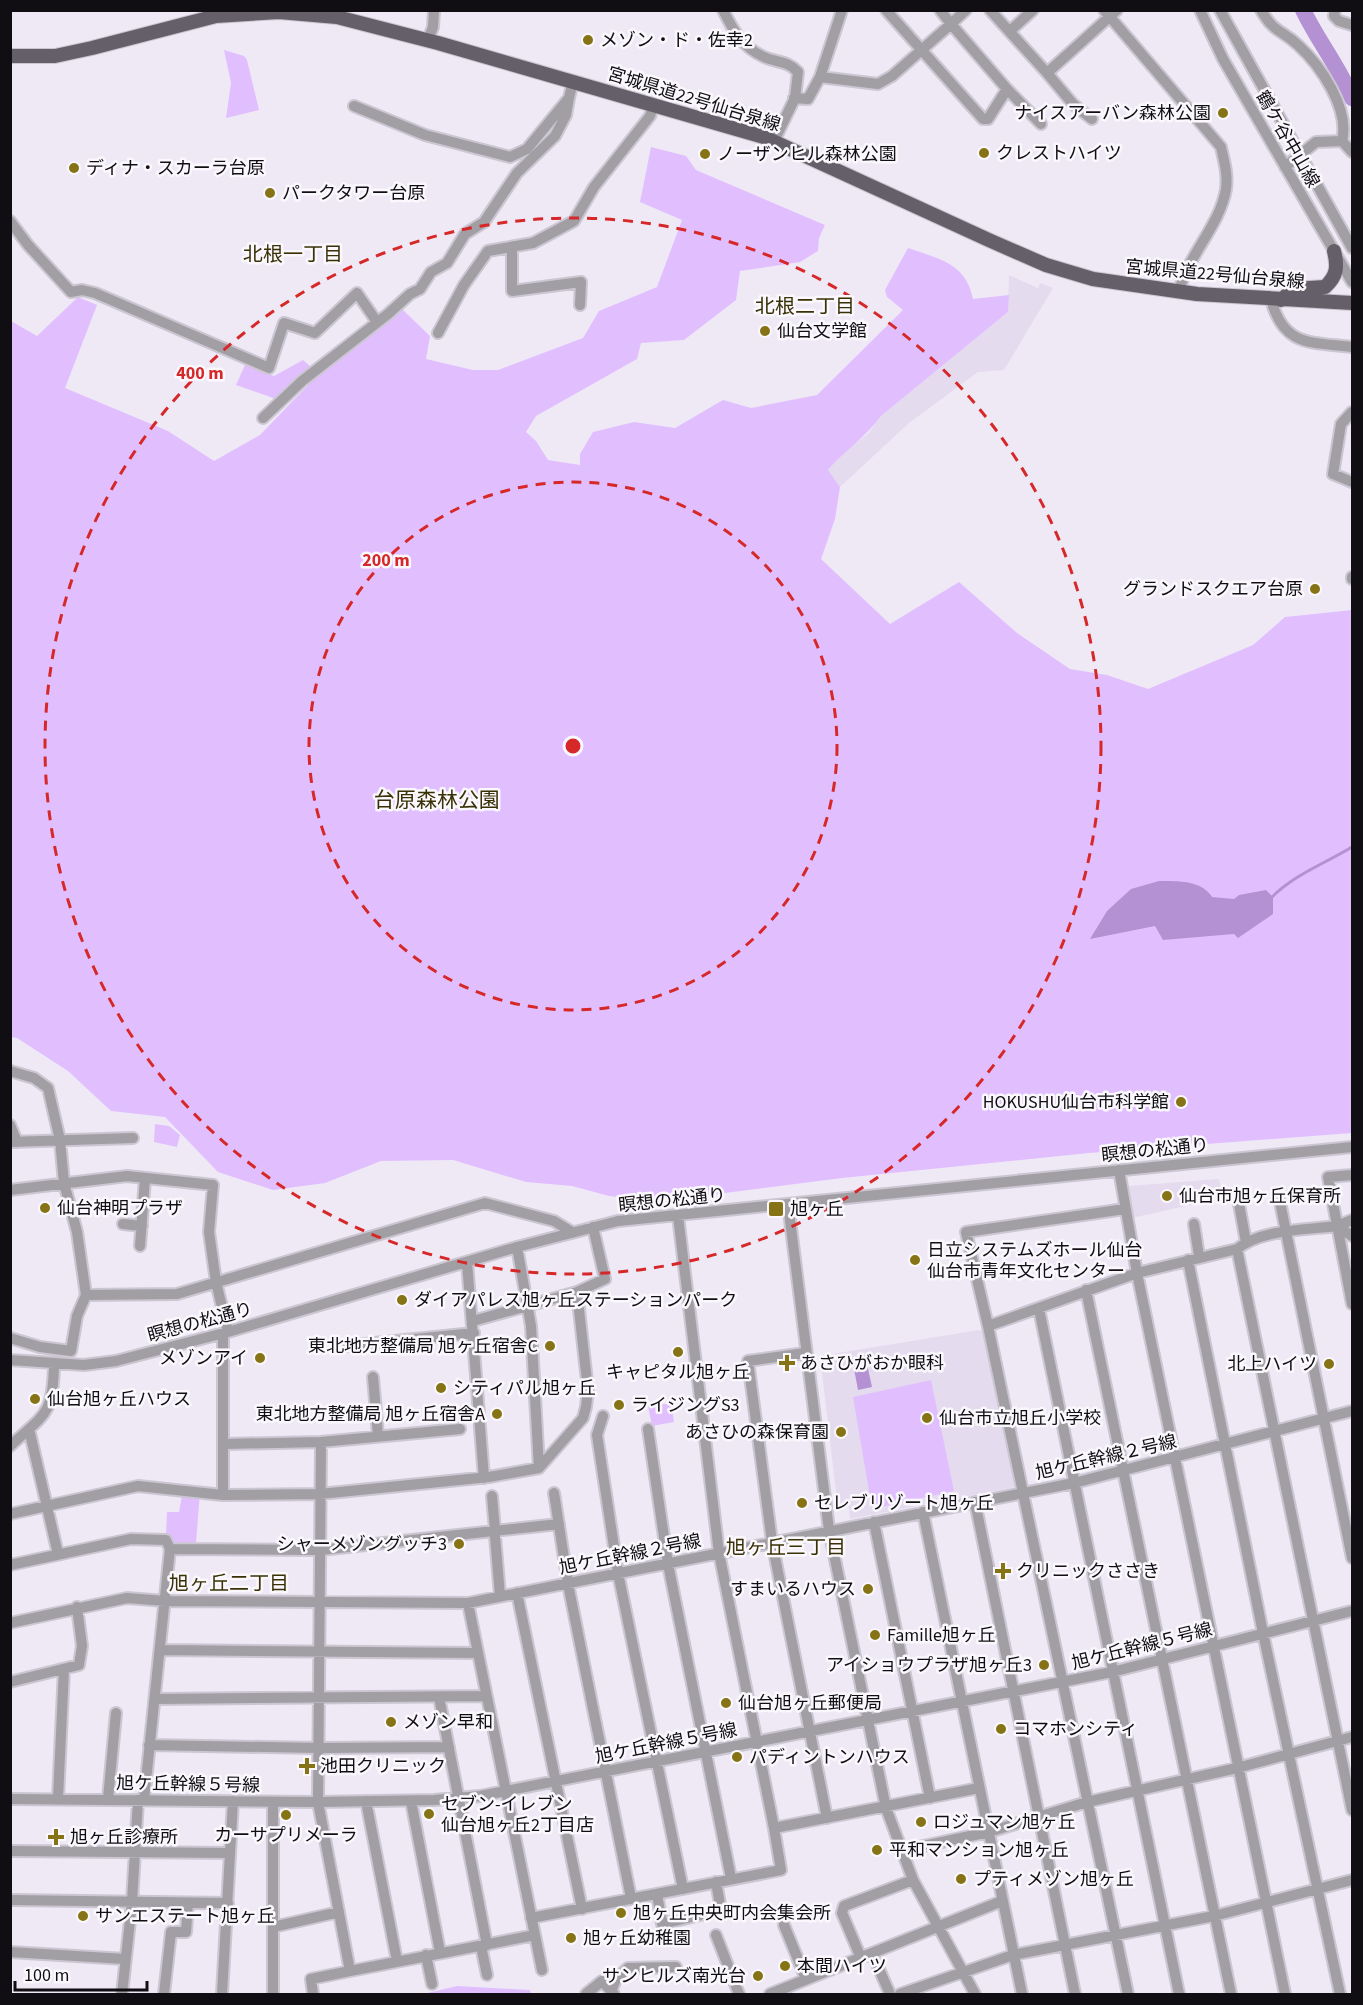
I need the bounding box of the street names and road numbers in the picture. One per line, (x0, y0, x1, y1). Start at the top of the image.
street label: 宮城県道22号仙台泉線 (604, 61, 784, 138)
street label: 鶴ケ谷中山線 (1250, 86, 1325, 192)
street label: 宮城県道22号仙台泉線 (1124, 254, 1306, 295)
street label: 瞑想の松通り (1100, 1132, 1210, 1169)
street label: 瞑想の松通り (617, 1182, 727, 1219)
street label: 瞑想の松通り (145, 1296, 256, 1349)
street label: 旭ケ丘幹線２号線 (1033, 1429, 1179, 1486)
street label: 旭ケ丘幹線２号線 (557, 1528, 703, 1580)
street label: 旭ケ丘幹線５号線 (1069, 1617, 1215, 1676)
street label: 旭ケ丘幹線５号線 (593, 1717, 739, 1769)
street label: 旭ケ丘幹線５号線 (116, 1771, 260, 1798)

